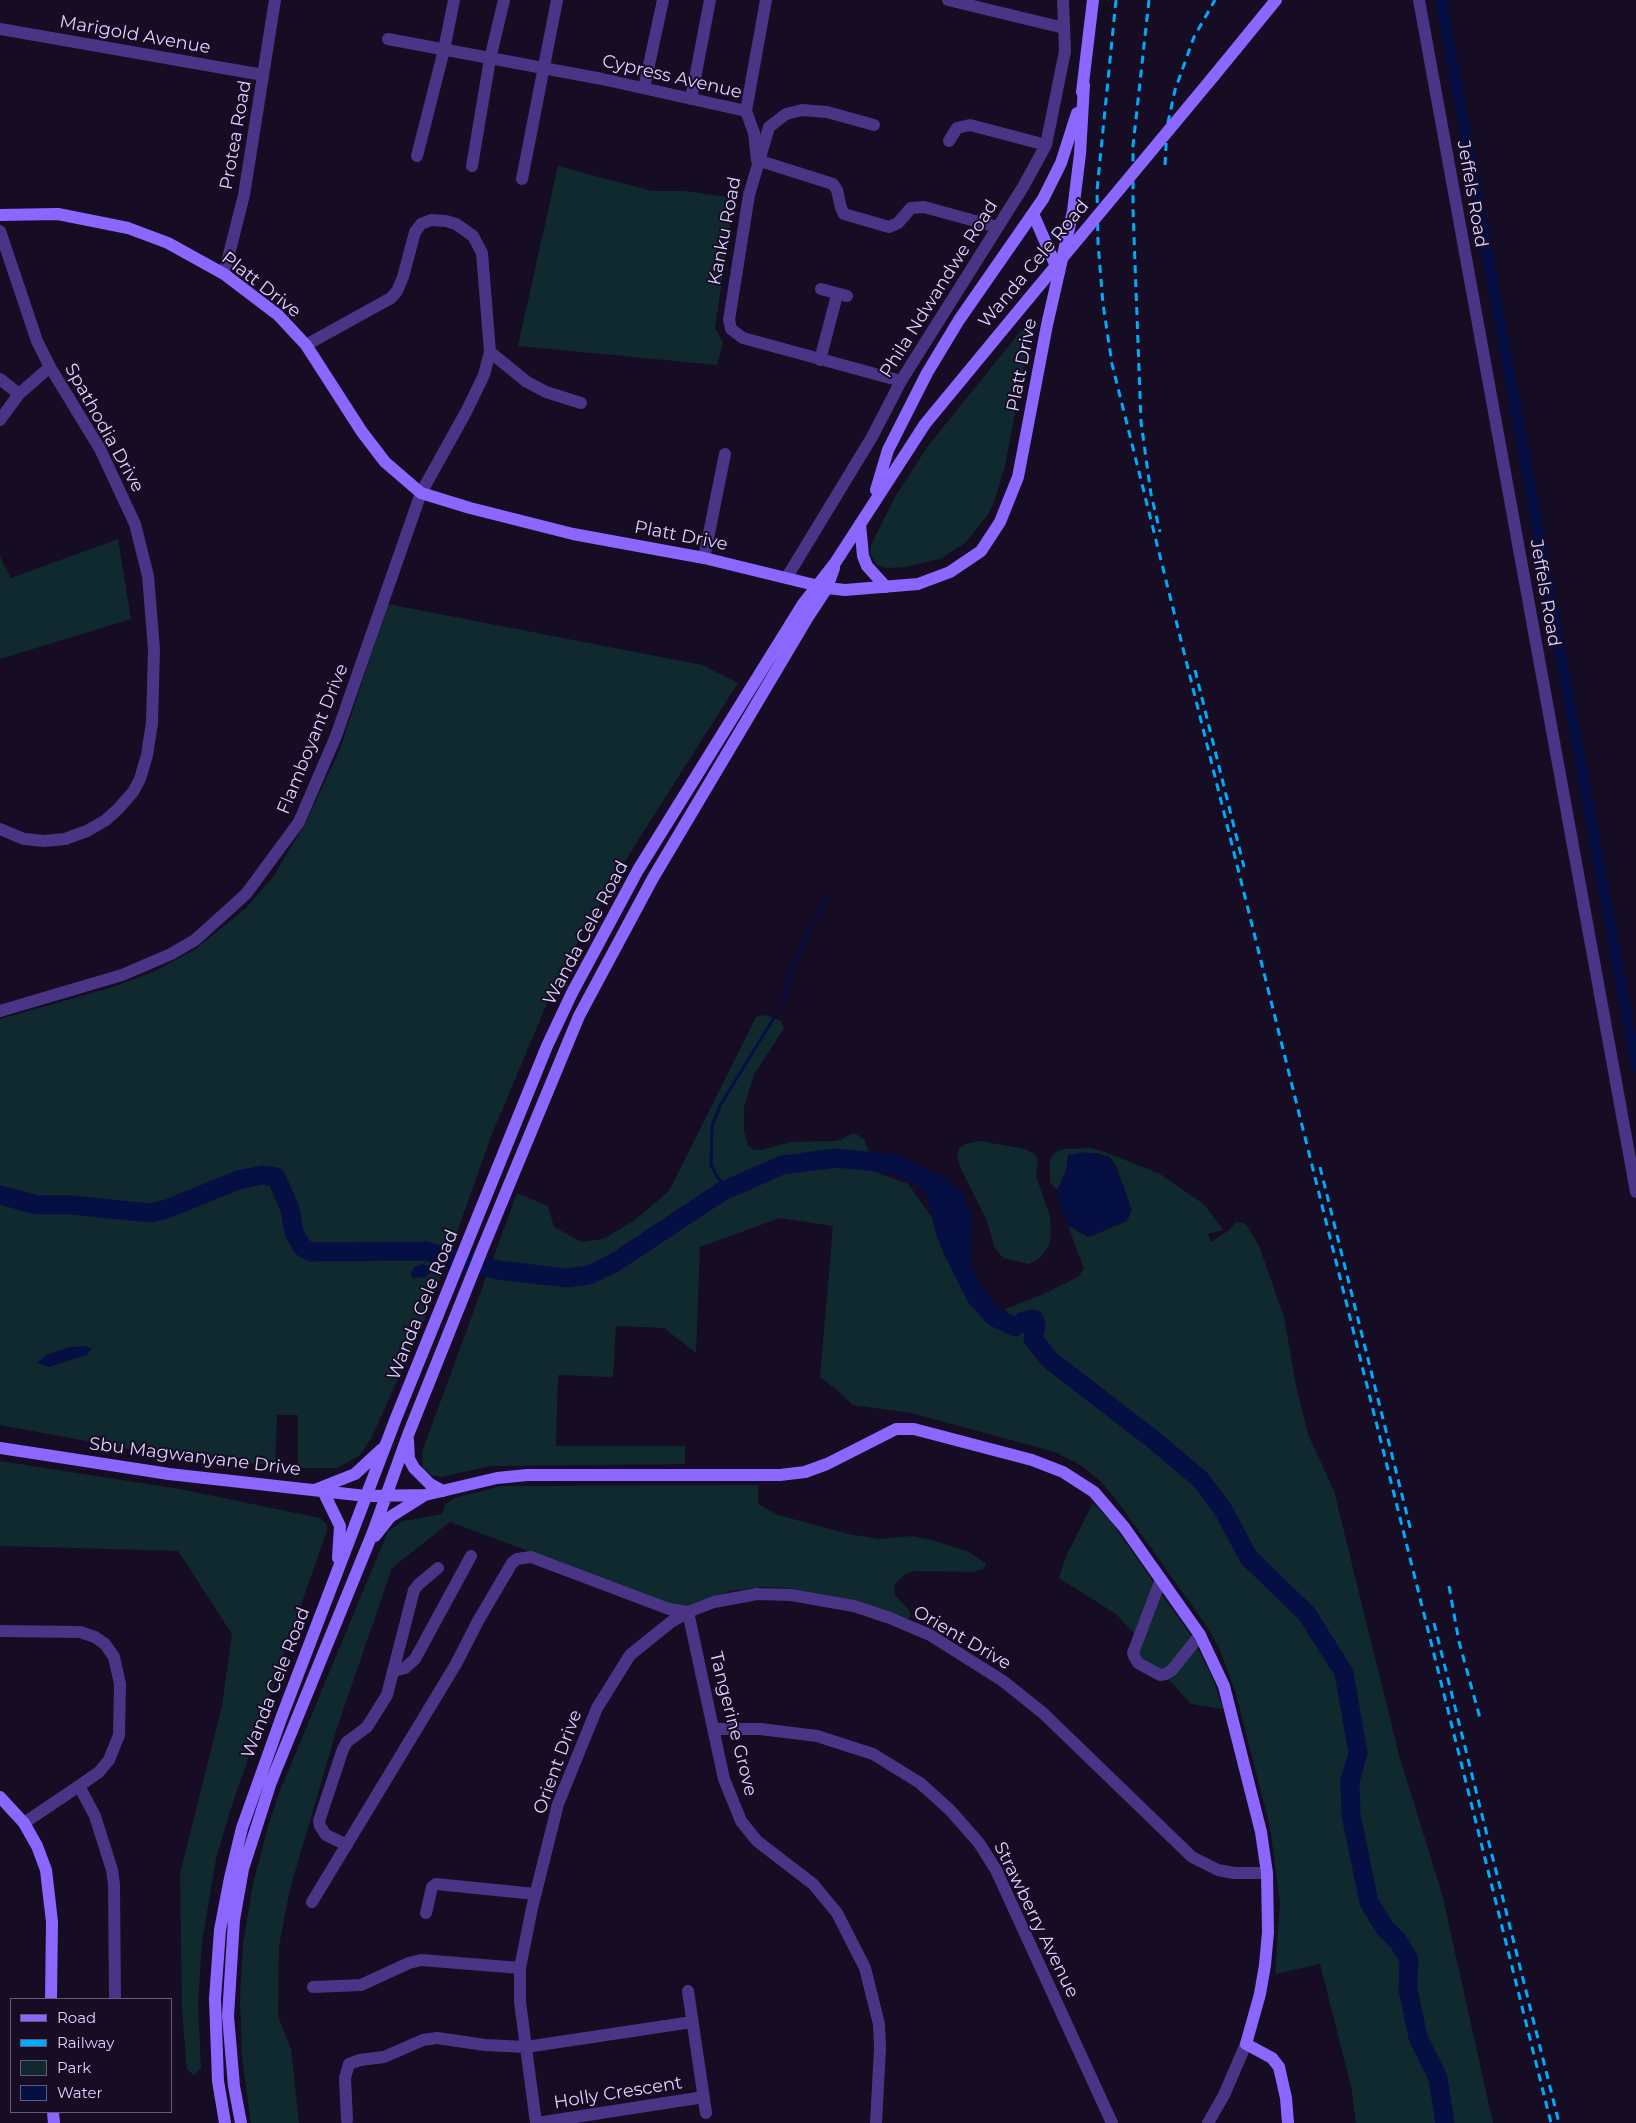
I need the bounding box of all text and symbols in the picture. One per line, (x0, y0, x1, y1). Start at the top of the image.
street label: Marigold Avenue (58, 11, 212, 59)
street label: Cypress Avenue (600, 50, 744, 104)
street label: Protea Road (216, 79, 256, 191)
street label: Jeffels Road (1452, 139, 1492, 249)
street label: Kanku Road (704, 175, 746, 287)
street label: Phila Ndwandwe Road (875, 196, 1003, 382)
street label: Wanda Cele Road (974, 196, 1094, 332)
street label: Platt Drive (217, 247, 305, 323)
street label: Platt Drive (1002, 317, 1042, 413)
street label: Spathodia Drive (60, 360, 148, 496)
street label: Platt Drive (633, 516, 729, 556)
street label: Jeffels Road (1525, 538, 1565, 648)
street label: Flamboyant Drive (273, 661, 353, 817)
street label: Wanda Cele Road (539, 857, 633, 1009)
street label: Wanda Cele Road (383, 1227, 463, 1383)
street label: Sbu Magwanyane Drive (88, 1433, 302, 1481)
street label: Orient Drive (909, 1601, 1015, 1675)
street label: Wanda Cele Road (237, 1604, 315, 1762)
street label: Tangerine Grove (705, 1650, 761, 1798)
street label: Orient Drive (529, 1707, 587, 1817)
street label: Strawberry Avenue (989, 1839, 1083, 2001)
legend (10, 1998, 172, 2113)
text: Road (57, 2008, 96, 2027)
text: Railway (57, 2033, 114, 2052)
text: Park (57, 2058, 91, 2077)
street label: Holly Crescent (552, 2072, 684, 2114)
text: Water (57, 2083, 103, 2102)

